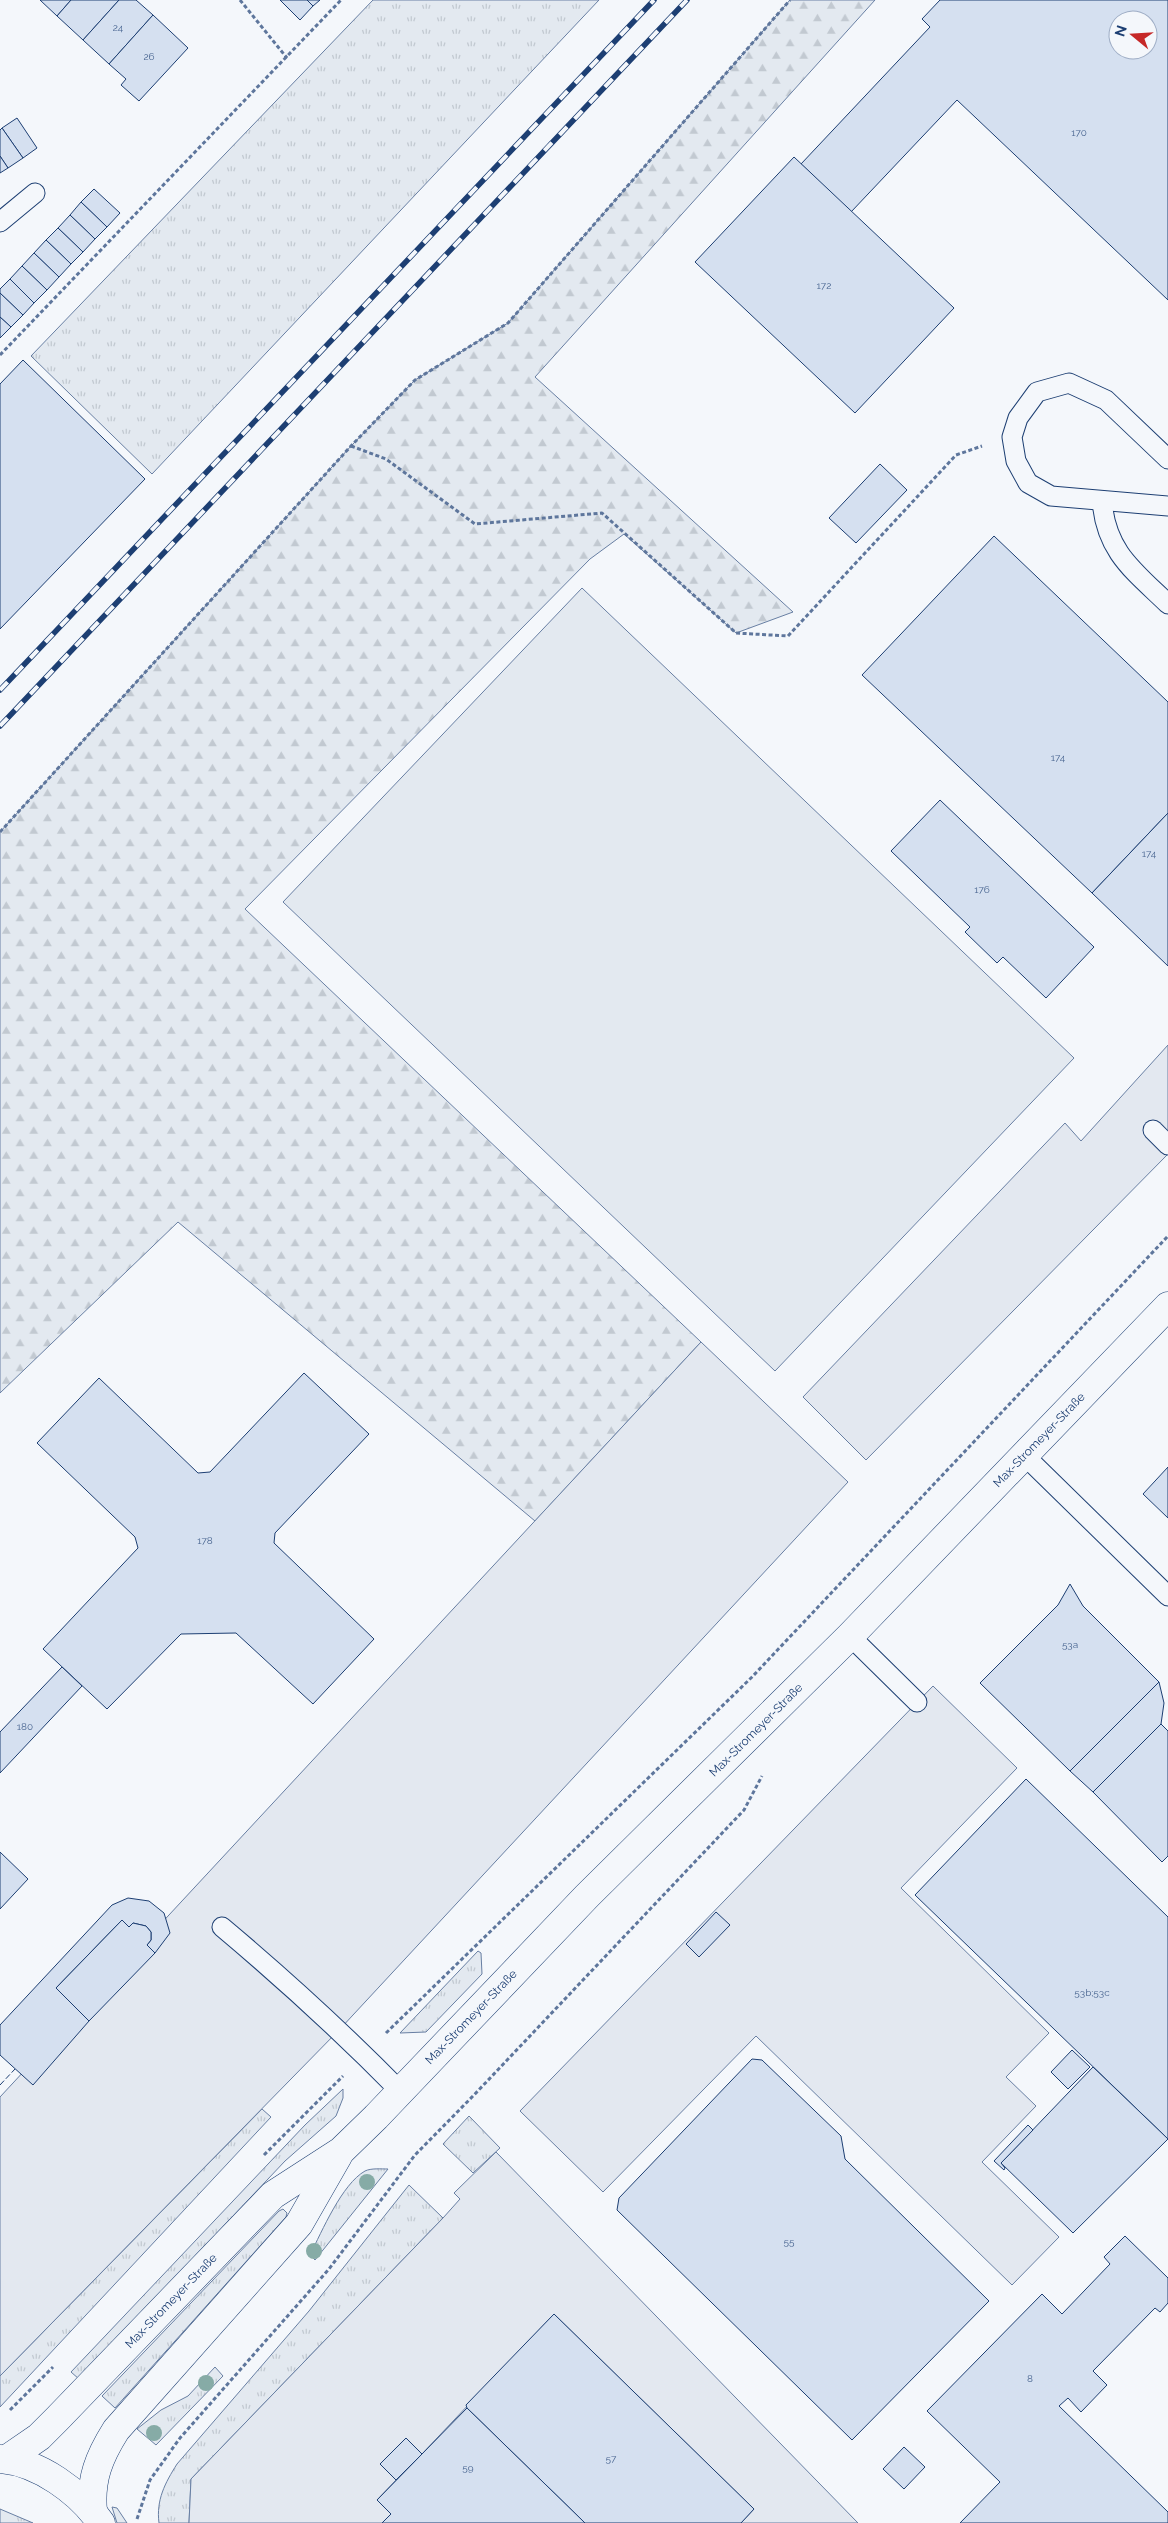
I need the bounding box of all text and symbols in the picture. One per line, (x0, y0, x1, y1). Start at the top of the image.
north arrow (1108, 10, 1158, 60)
house number: 24 (113, 22, 124, 33)
text: N (1111, 23, 1130, 39)
house number: 26 (143, 51, 155, 62)
house number: 170 (1071, 127, 1087, 138)
house number: 172 (817, 280, 831, 291)
house number: 174 (1051, 752, 1066, 763)
house number: 174 (1142, 848, 1157, 859)
house number: 176 (974, 884, 990, 895)
street label: Max-Stromeyer-Straße (990, 1390, 1088, 1490)
house number: 178 (197, 1535, 213, 1546)
house number: 53a (1062, 1639, 1078, 1650)
street label: Max-Stromeyer-Straße (707, 1681, 805, 1779)
house number: 180 (17, 1721, 33, 1732)
street label: Max-Stromeyer-Straße (422, 1967, 520, 2067)
house number: 53b;53c (1074, 1987, 1110, 1998)
house number: 55 (784, 2236, 795, 2247)
street label: Max-Stromeyer-Straße (122, 2251, 220, 2351)
house number: 8 (1027, 2373, 1033, 2384)
house number: 57 (606, 2453, 617, 2464)
house number: 59 (462, 2462, 474, 2473)

